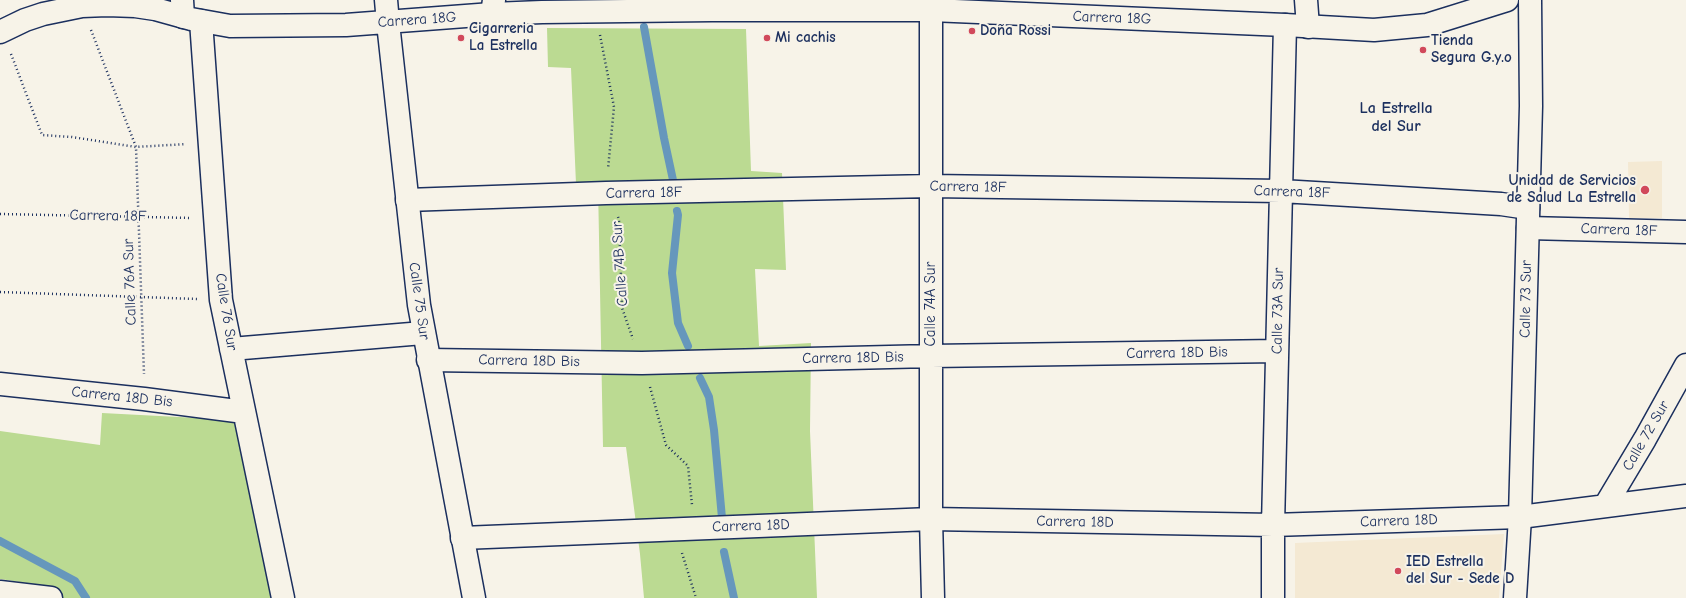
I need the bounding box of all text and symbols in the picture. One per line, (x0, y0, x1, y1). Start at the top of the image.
street label: Carrera 18G (377, 8, 457, 32)
street label: Carrera 18G (1072, 8, 1152, 28)
place label: Cigarreria La Estrella (469, 20, 538, 55)
place label: Doña Rossi (980, 22, 1051, 40)
marker: Doña Rossi (967, 26, 977, 36)
place label: Mi cachis (775, 29, 836, 47)
place label: Tienda Segura G.y.o (1431, 32, 1512, 67)
marker: Cigarreria La Estrella (456, 33, 466, 43)
marker: Mi cachis (762, 33, 772, 43)
marker: Tienda Segura G.y.o (1418, 45, 1428, 55)
district label: La Estrella del Sur (1359, 98, 1433, 136)
place label: Unidad de Servicios de Salud La Estrella (1507, 172, 1636, 207)
street label: Carrera 18F (929, 177, 1007, 197)
street label: Carrera 18F (1253, 182, 1331, 202)
street label: Carrera 18F (605, 183, 683, 203)
marker: Unidad de Servicios de Salud La Estrella (1639, 184, 1651, 196)
street label: Carrera 18F (69, 206, 147, 226)
street label: Carrera 18F (1580, 220, 1658, 240)
street label: Calle 74B Sur (608, 221, 632, 307)
street label: Calle 76A Sur (119, 238, 141, 326)
street label: Calle 73 Sur (1516, 260, 1536, 338)
street label: Calle 75 Sur (405, 261, 433, 341)
street label: Calle 74A Sur (922, 262, 940, 346)
street label: Calle 73A Sur (1268, 268, 1288, 354)
street label: Calle 76 Sur (211, 272, 241, 352)
street label: Carrera 18D Bis (1126, 343, 1228, 363)
street label: Carrera 18D Bis (802, 348, 904, 368)
street label: Carrera 18D Bis (478, 351, 580, 371)
street label: Carrera 18D Bis (71, 383, 173, 411)
street label: Calle 72 Sur (1619, 398, 1673, 474)
street label: Carrera 18D (1360, 511, 1438, 531)
street label: Carrera 18D (1036, 512, 1114, 532)
street label: Carrera 18D (712, 516, 790, 536)
place label: IED Estrella del Sur - Sede D (1406, 553, 1514, 588)
marker: IED Estrella del Sur - Sede D (1393, 566, 1403, 576)

